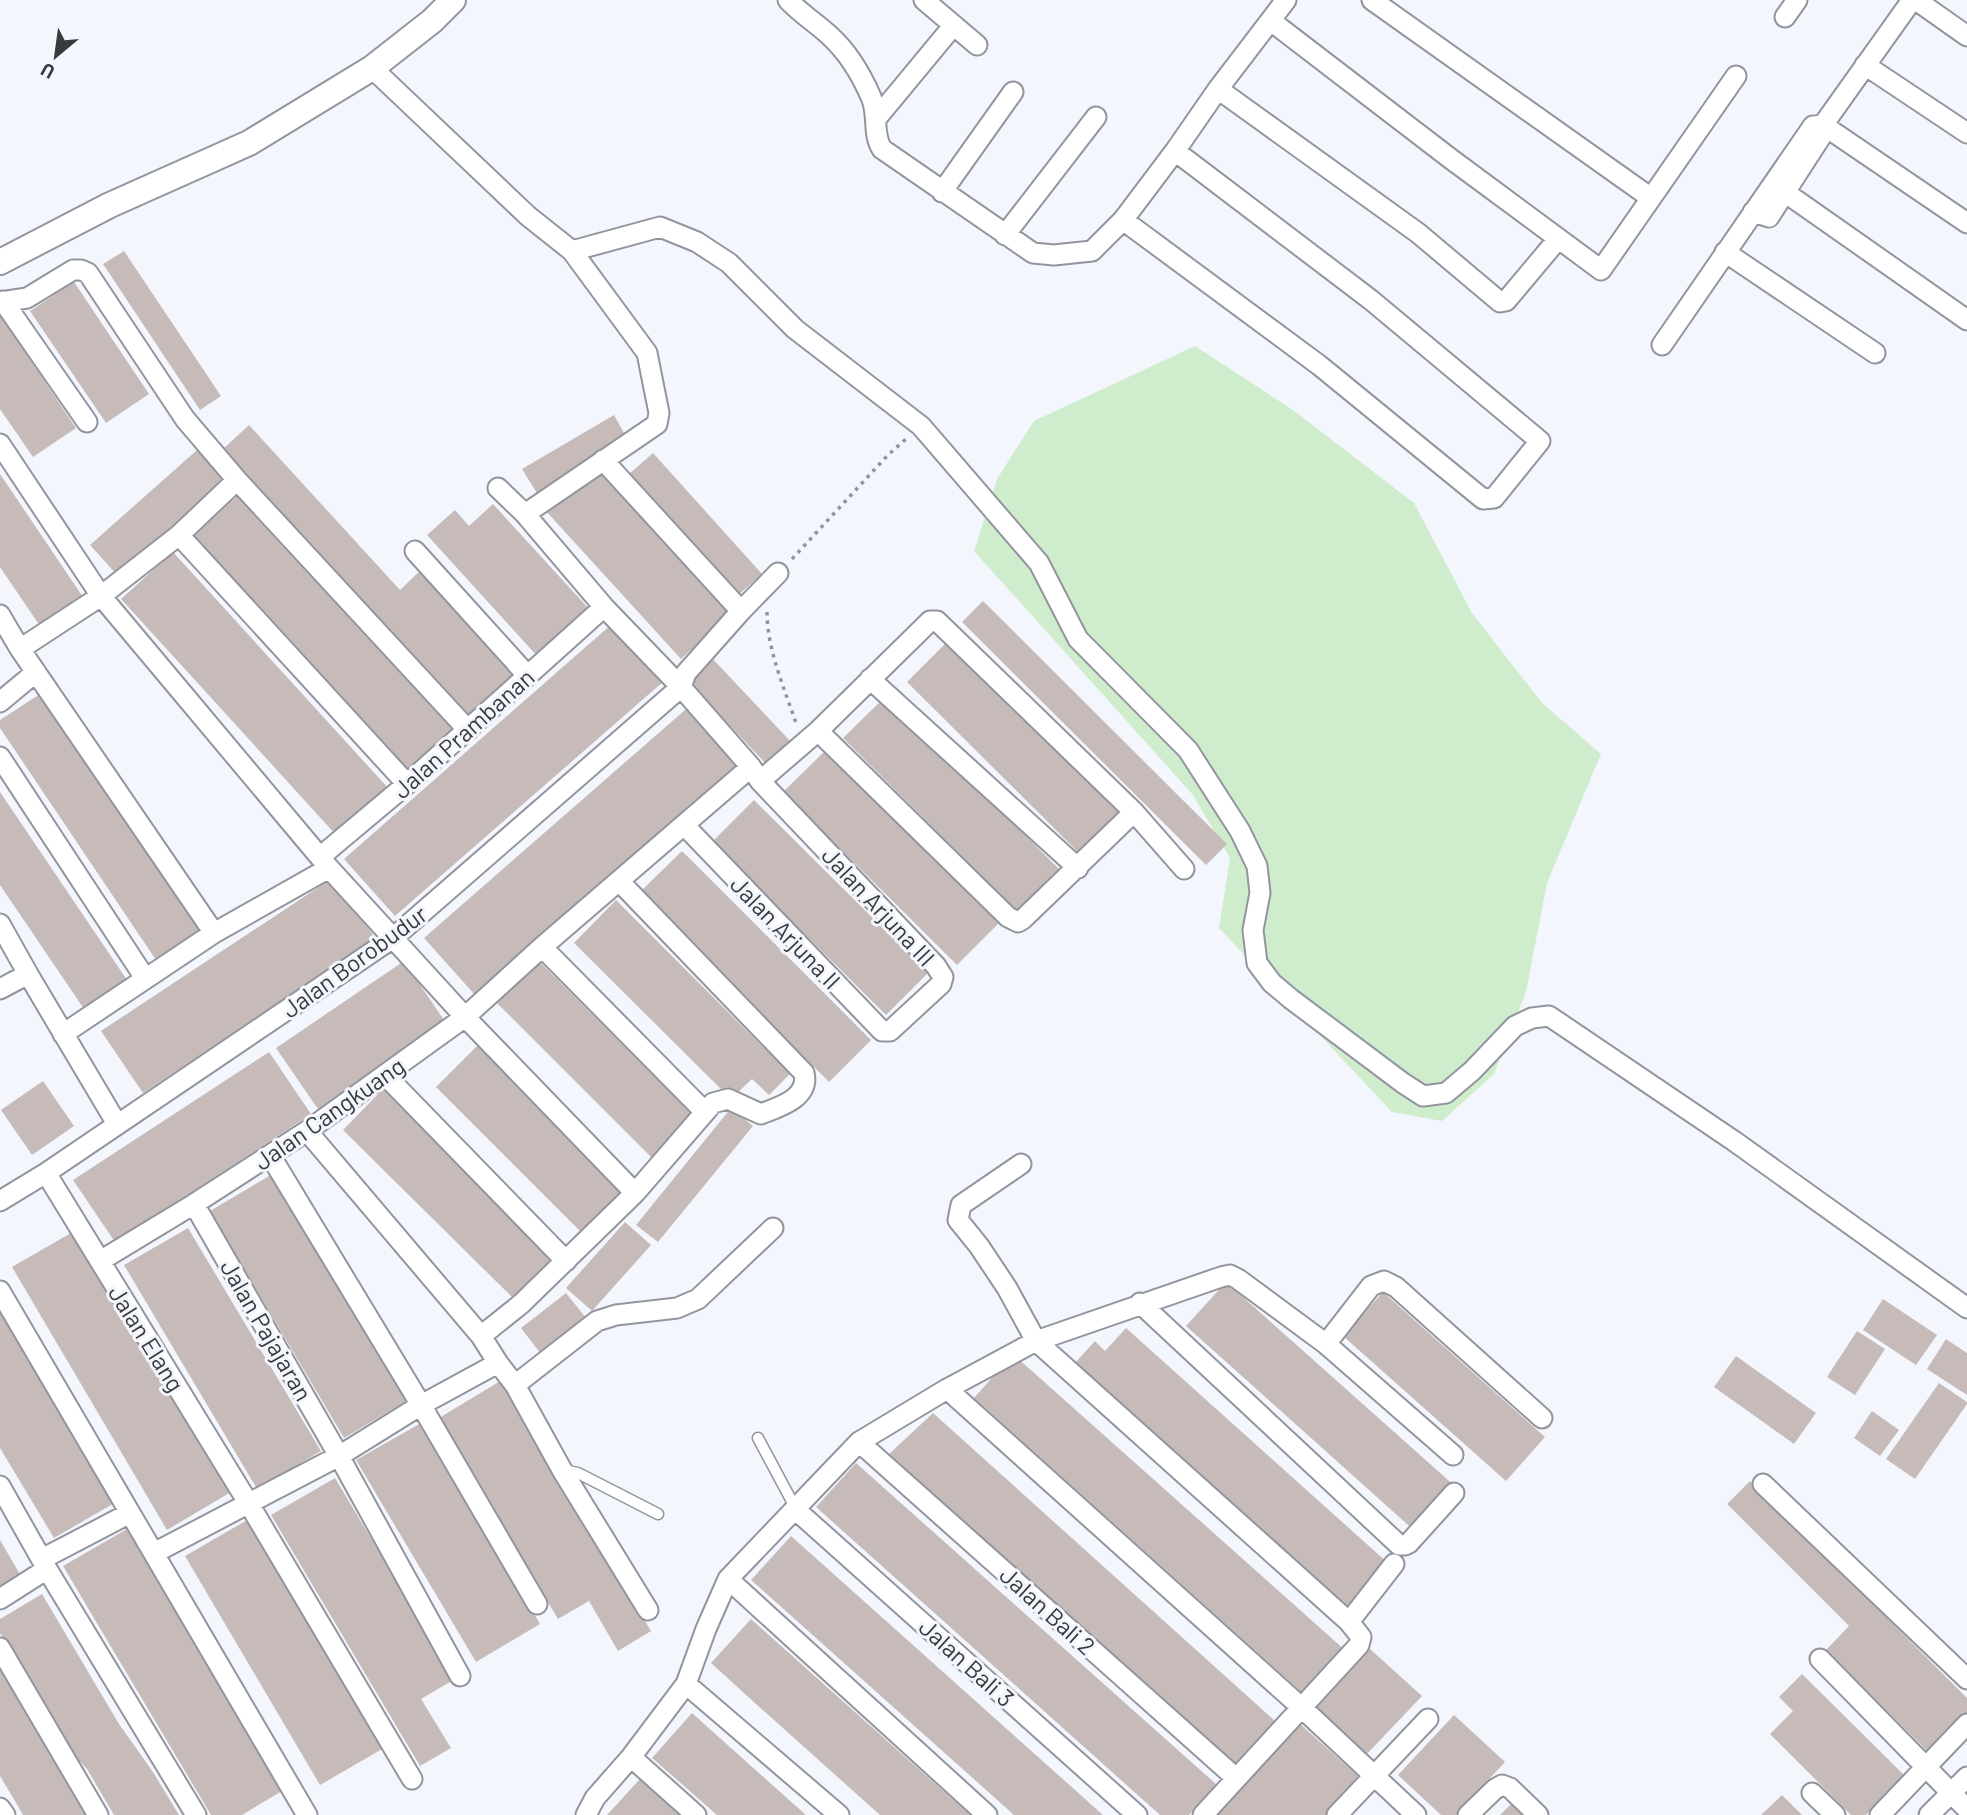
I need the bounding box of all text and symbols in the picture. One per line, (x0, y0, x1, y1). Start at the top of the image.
north arrow (21, 21, 91, 91)
text: U (37, 58, 58, 84)
street label: Jalan Prambanan (386, 662, 540, 804)
street label: Jalan Arjuna III (816, 840, 942, 972)
street label: Jalan Arjuna II (725, 869, 847, 995)
street label: Jalan Borobudur (276, 899, 432, 1023)
street label: Jalan Cangkuang (248, 1050, 410, 1176)
street label: Jalan Pajajaran (215, 1254, 319, 1406)
street label: Jalan Elang (103, 1280, 191, 1396)
street label: Jalan Bali 2 (994, 1560, 1102, 1660)
street label: Jalan Bali 3 (914, 1612, 1020, 1712)

